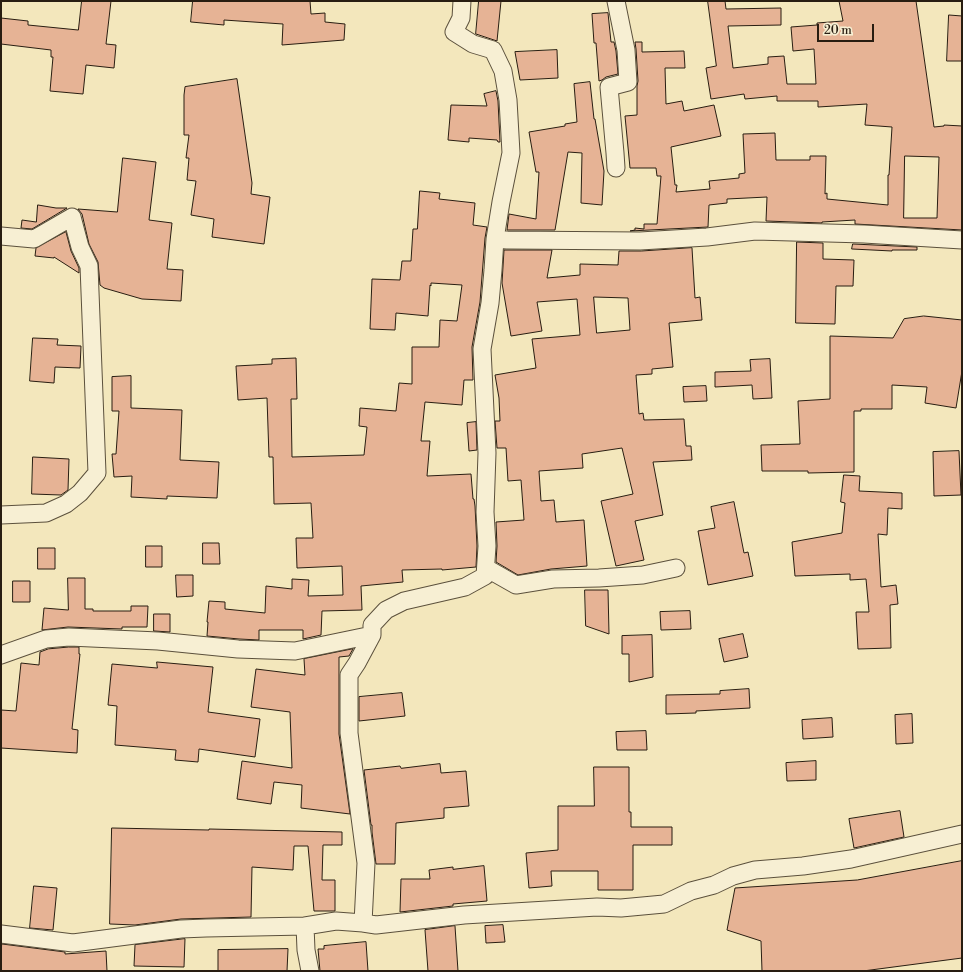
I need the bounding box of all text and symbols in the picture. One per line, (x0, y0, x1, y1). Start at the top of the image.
scale bar (819, 16, 876, 42)
text: 20 m (824, 23, 852, 38)

